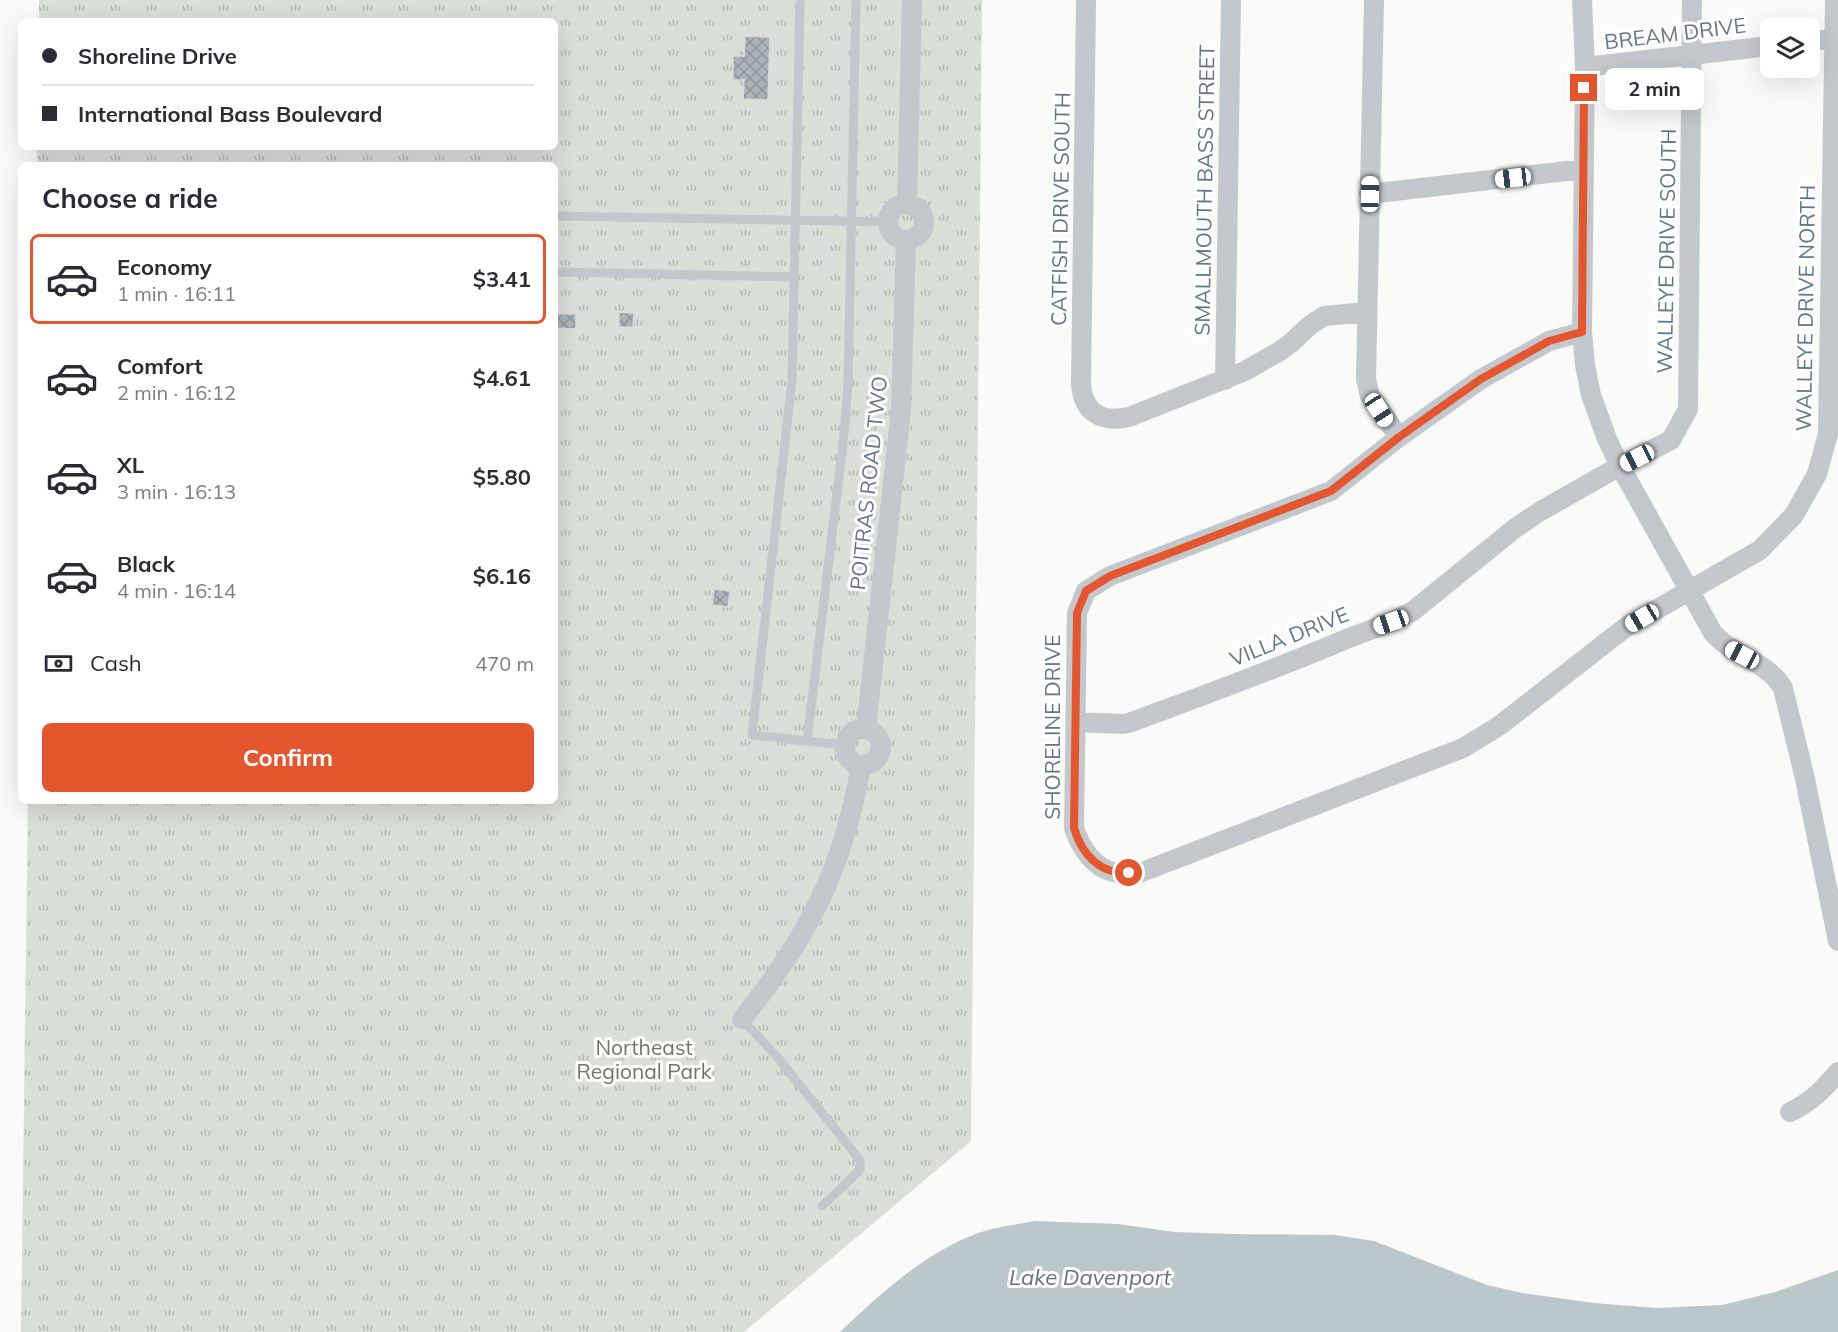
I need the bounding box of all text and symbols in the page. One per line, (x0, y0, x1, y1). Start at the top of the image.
street label: BREAM DRIVE (1603, 11, 1747, 55)
map controls (1760, 18, 1820, 78)
button: layers (1760, 18, 1820, 78)
text: Shoreline Drive (78, 42, 237, 70)
street label: SMALLMOUTH BASS STREET (1188, 44, 1220, 336)
callout: 2 min (1605, 67, 1704, 109)
route end (1570, 74, 1597, 101)
text: 2 min (1628, 76, 1681, 101)
street label: CATFISH DRIVE SOUTH (1045, 92, 1075, 326)
text: International Bass Boulevard (78, 100, 382, 128)
street label: WALLEYE DRIVE SOUTH (1651, 128, 1681, 374)
car (1494, 167, 1532, 189)
car (1361, 176, 1379, 212)
text: Choose a ride (42, 181, 218, 215)
street label: WALLEYE DRIVE NORTH (1790, 185, 1820, 431)
icon: car (45, 252, 99, 306)
text: Economy (117, 253, 212, 281)
text: $3.41 (473, 265, 531, 293)
text: 1 min · 16:11 (117, 281, 236, 306)
icon: car (45, 351, 99, 405)
text: Comfort (117, 352, 203, 380)
text: $4.61 (473, 364, 531, 392)
street label: POITRAS ROAD TWO (844, 375, 892, 591)
text: 2 min · 16:12 (117, 380, 236, 405)
car (1362, 390, 1396, 430)
car (1617, 442, 1657, 474)
icon: car (45, 450, 99, 504)
text: XL (117, 451, 144, 479)
text: $5.80 (473, 463, 531, 491)
text: 3 min · 16:13 (117, 479, 236, 504)
icon: car (45, 549, 99, 603)
text: Black (117, 550, 175, 578)
text: $6.16 (473, 562, 531, 590)
text: 4 min · 16:14 (117, 578, 236, 603)
street label: VILLA DRIVE (1226, 600, 1352, 672)
car (1622, 601, 1662, 635)
car (1371, 608, 1411, 636)
street label: SHORELINE DRIVE (1039, 634, 1065, 820)
car (1722, 639, 1762, 671)
icon: cash (42, 647, 75, 680)
text: Cash (90, 649, 142, 677)
text: 470 m (475, 651, 534, 676)
button: Confirm (42, 723, 534, 792)
route start (1115, 859, 1142, 886)
park label: Northeast Regional Park (577, 1034, 712, 1084)
water label: Lake Davenport (1009, 1263, 1172, 1291)

